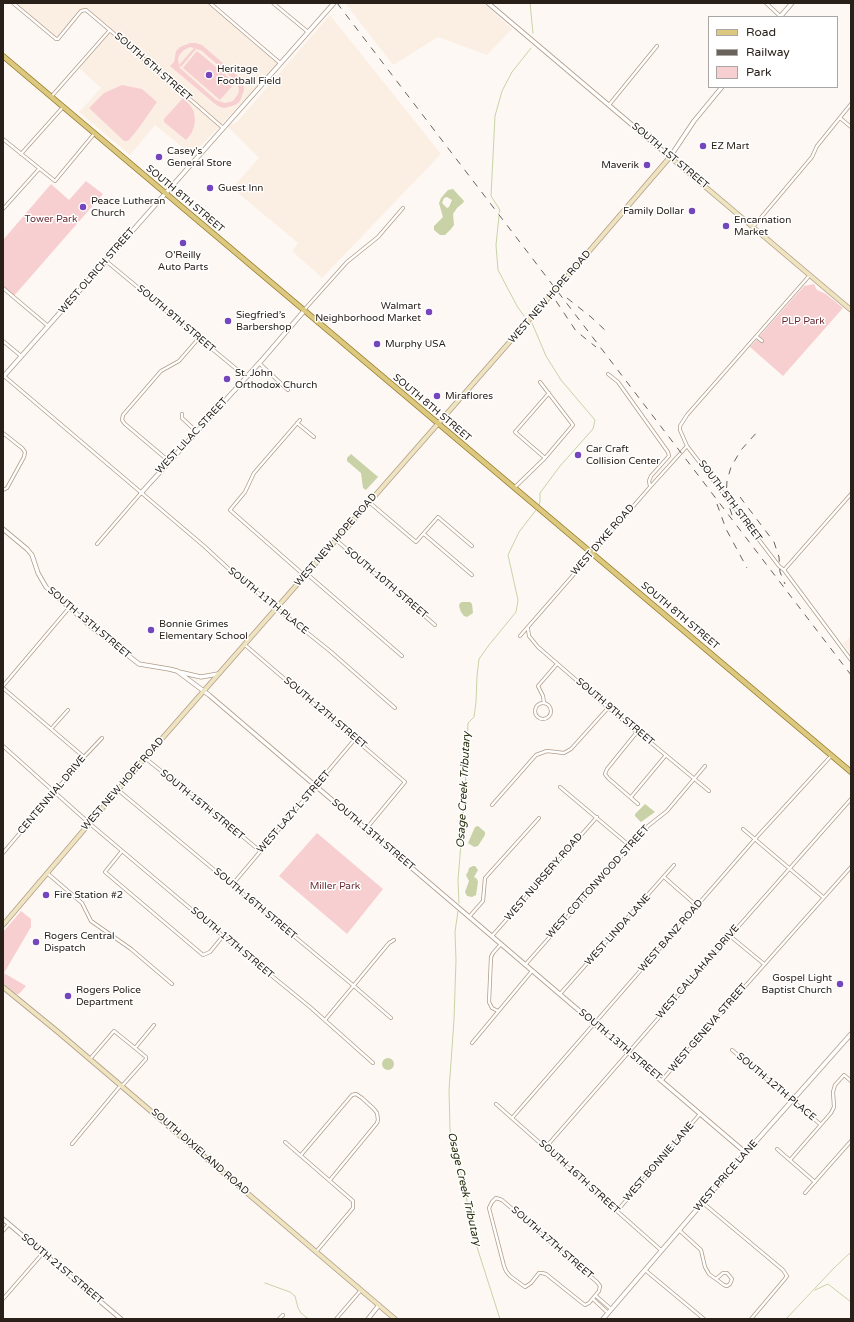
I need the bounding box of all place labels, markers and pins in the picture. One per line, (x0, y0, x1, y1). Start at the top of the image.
place label: Heritage Football Field (217, 63, 281, 86)
marker: Heritage Football Field (204, 70, 214, 80)
place label: EZ Mart (711, 140, 749, 152)
marker: EZ Mart (698, 141, 708, 151)
place label: Casey's General Store (167, 145, 232, 168)
marker: Casey's General Store (154, 152, 164, 162)
place label: Maverik (601, 159, 639, 171)
marker: Maverik (642, 160, 652, 170)
place label: Guest Inn (218, 182, 263, 194)
marker: Guest Inn (205, 183, 215, 193)
place label: Peace Lutheran Church (91, 195, 165, 218)
marker: Peace Lutheran Church (78, 202, 88, 212)
place label: Family Dollar (623, 205, 684, 217)
marker: Family Dollar (687, 206, 697, 216)
place label: Encarnation Market (734, 214, 791, 238)
marker: Encarnation Market (721, 221, 731, 231)
marker: O'Reilly Auto Parts (178, 238, 188, 248)
place label: O'Reilly Auto Parts (158, 249, 208, 272)
place label: Walmart Neighborhood Market (315, 300, 421, 324)
marker: Walmart Neighborhood Market (424, 307, 434, 317)
place label: Siegfried’s Barbershop (236, 309, 291, 332)
marker: Siegfried’s Barbershop (223, 316, 233, 326)
place label: Murphy USA (385, 338, 446, 350)
marker: Murphy USA (372, 339, 382, 349)
place label: St. John Orthodox Church (235, 367, 317, 390)
marker: St. John Orthodox Church (222, 374, 232, 384)
place label: Miraflores (445, 390, 493, 402)
marker: Miraflores (432, 391, 442, 401)
place label: Car Craft Collision Center (586, 443, 660, 466)
marker: Car Craft Collision Center (573, 450, 583, 460)
place label: Bonnie Grimes Elementary School (159, 618, 248, 642)
marker: Bonnie Grimes Elementary School (146, 625, 156, 635)
place label: Fire Station #2 (54, 889, 123, 901)
marker: Fire Station #2 (41, 890, 51, 900)
place label: Rogers Central Dispatch (44, 930, 115, 954)
marker: Rogers Central Dispatch (31, 937, 41, 947)
place label: Gospel Light Baptist Church (762, 972, 832, 996)
marker: Gospel Light Baptist Church (835, 979, 845, 989)
place label: Rogers Police Department (76, 984, 141, 1008)
marker: Rogers Police Department (63, 991, 73, 1001)

